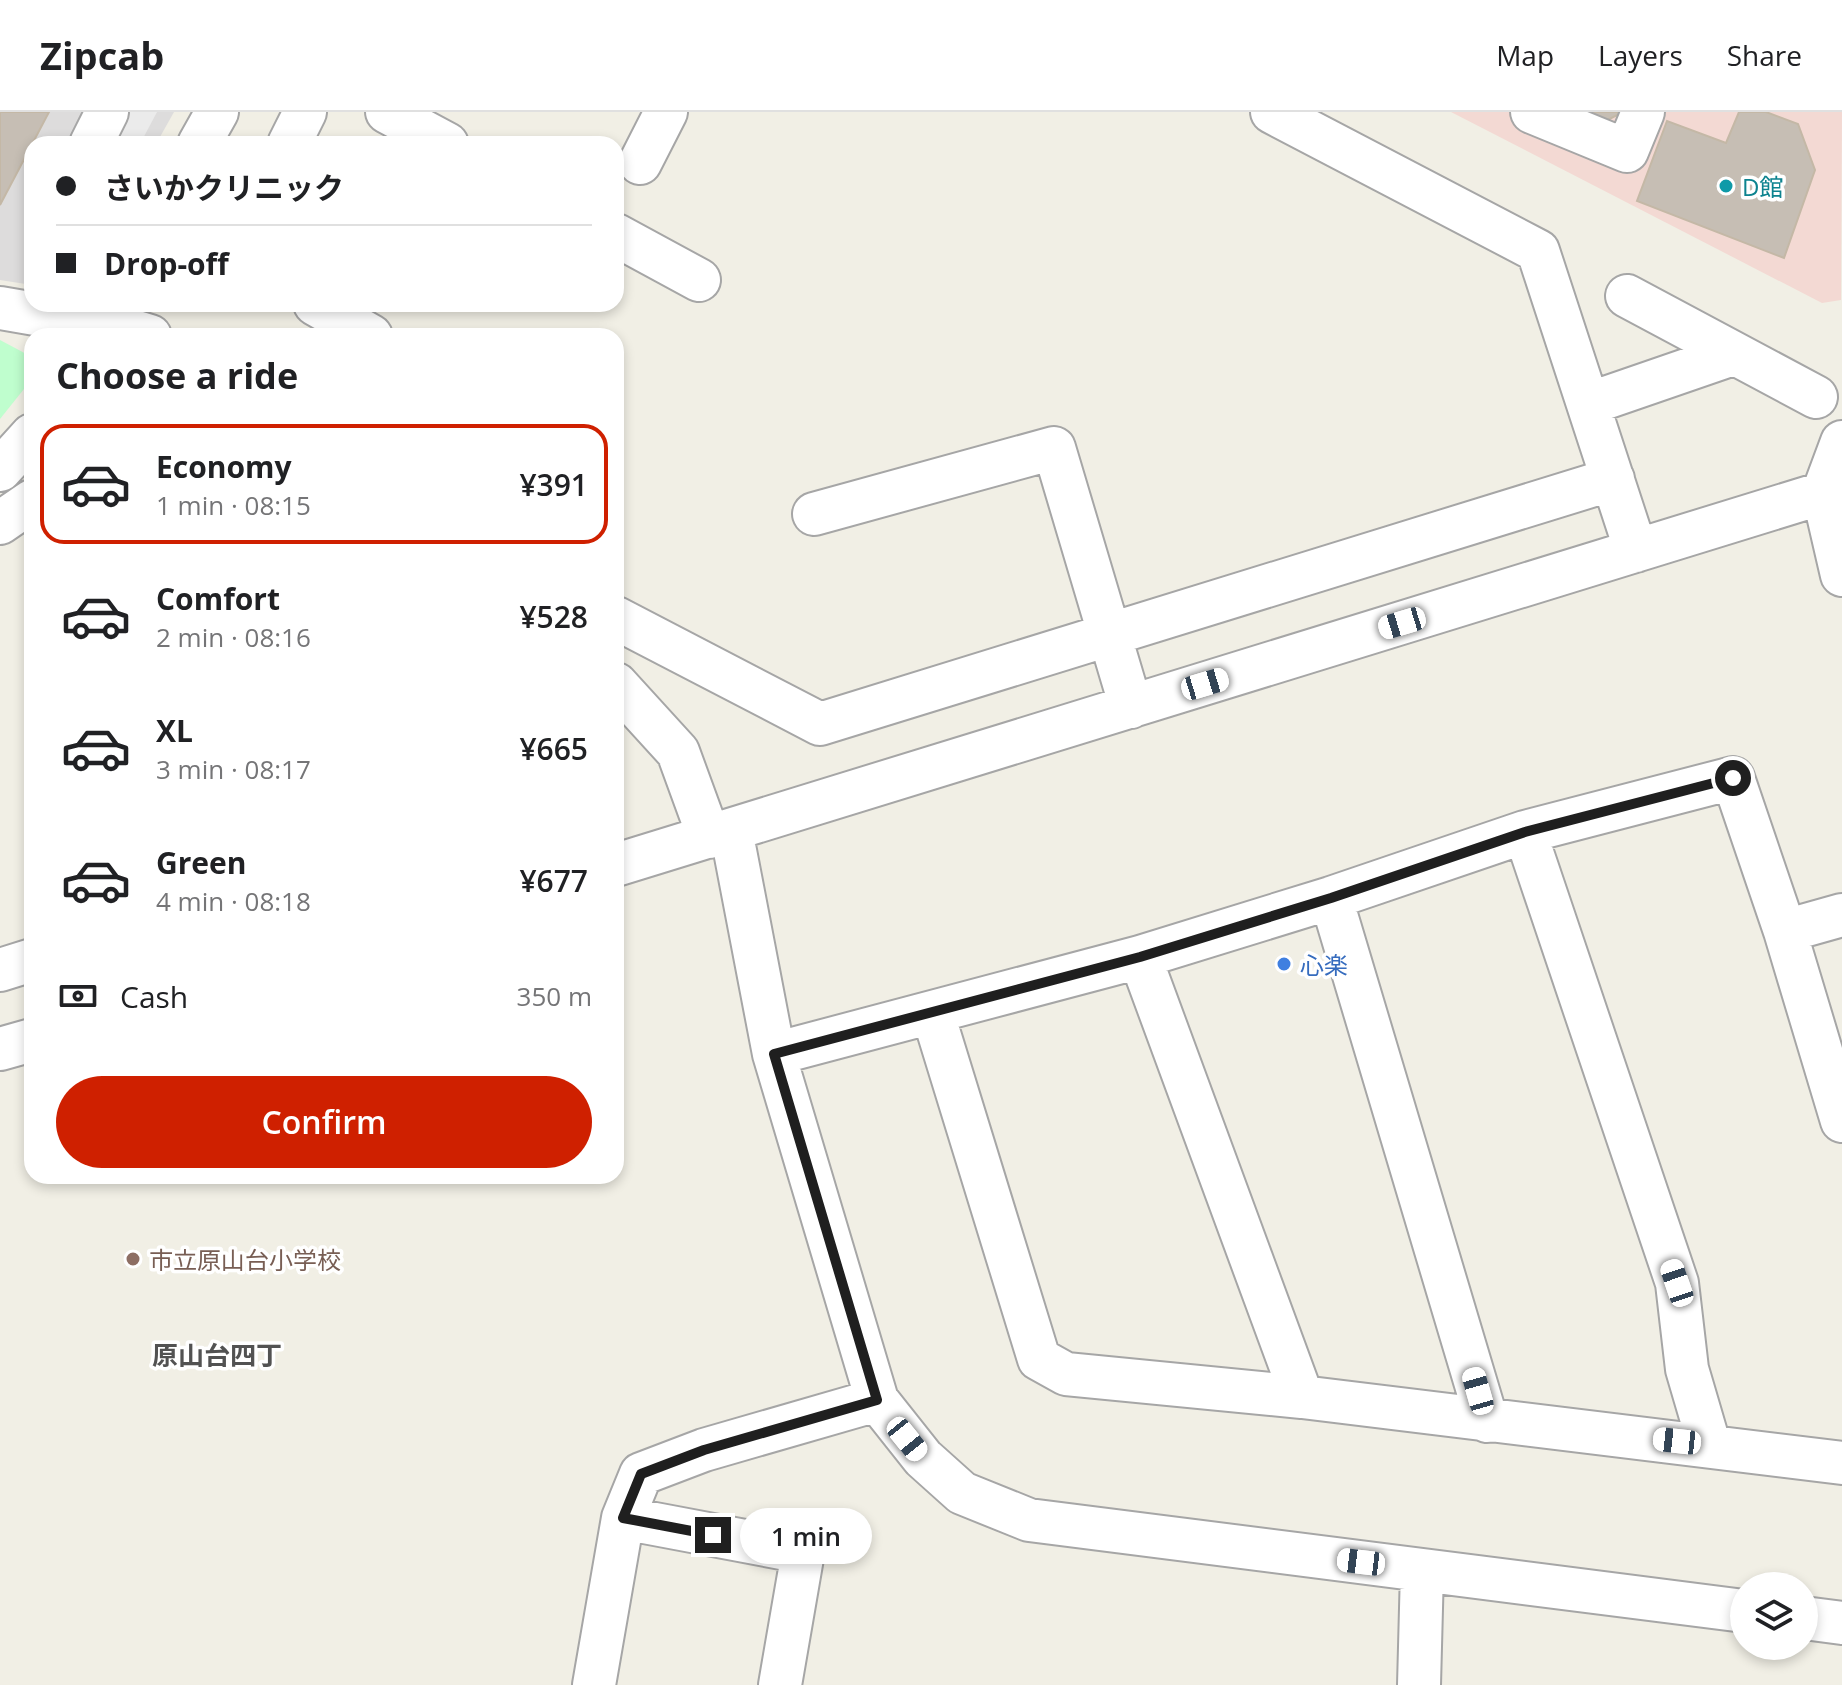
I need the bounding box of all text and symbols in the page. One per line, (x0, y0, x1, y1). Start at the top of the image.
text: Zipcab (40, 29, 164, 81)
text: Map (1496, 36, 1554, 74)
text: Layers (1598, 36, 1683, 74)
text: Share (1727, 36, 1802, 74)
text: さいかクリニック (104, 167, 344, 208)
place label: D館 (1742, 170, 1783, 203)
marker: D館 (1717, 177, 1735, 195)
text: Drop-off (104, 243, 229, 284)
text: Choose a ride (56, 351, 298, 400)
text: Economy (156, 446, 292, 487)
icon: car (60, 448, 132, 520)
text: ¥391 (519, 464, 588, 505)
text: 1 min · 08:15 (156, 487, 311, 523)
text: Comfort (156, 578, 280, 619)
icon: car (60, 580, 132, 652)
text: ¥528 (519, 596, 588, 637)
car (1376, 605, 1428, 641)
text: 2 min · 08:16 (156, 619, 311, 655)
car (1179, 666, 1231, 702)
text: XL (156, 710, 193, 751)
icon: car (60, 712, 132, 784)
text: ¥665 (519, 728, 588, 769)
text: 3 min · 08:17 (156, 751, 311, 787)
route start (1715, 760, 1751, 796)
text: Green (156, 842, 247, 883)
icon: car (60, 844, 132, 916)
text: ¥677 (519, 860, 588, 901)
text: 4 min · 08:18 (156, 883, 311, 919)
place label: 心楽 (1300, 948, 1348, 981)
marker: 心楽 (1275, 955, 1293, 973)
icon: cash (56, 974, 100, 1018)
text: Cash (120, 976, 188, 1017)
text: 350 m (517, 978, 592, 1014)
button: Confirm (56, 1076, 592, 1168)
place label: 市立原山台小学校 (149, 1243, 341, 1276)
marker: 市立原山台小学校 (124, 1250, 142, 1268)
car (1658, 1256, 1696, 1310)
district label: 原山台四丁 (152, 1337, 282, 1373)
car (1460, 1365, 1496, 1417)
car (883, 1413, 931, 1465)
car (1652, 1427, 1702, 1455)
callout: 1 min (741, 1507, 873, 1563)
route end (695, 1517, 731, 1553)
text: 1 min (771, 1518, 841, 1554)
car (1336, 1547, 1386, 1577)
map controls (1730, 1572, 1818, 1660)
button: layers (1730, 1572, 1818, 1660)

